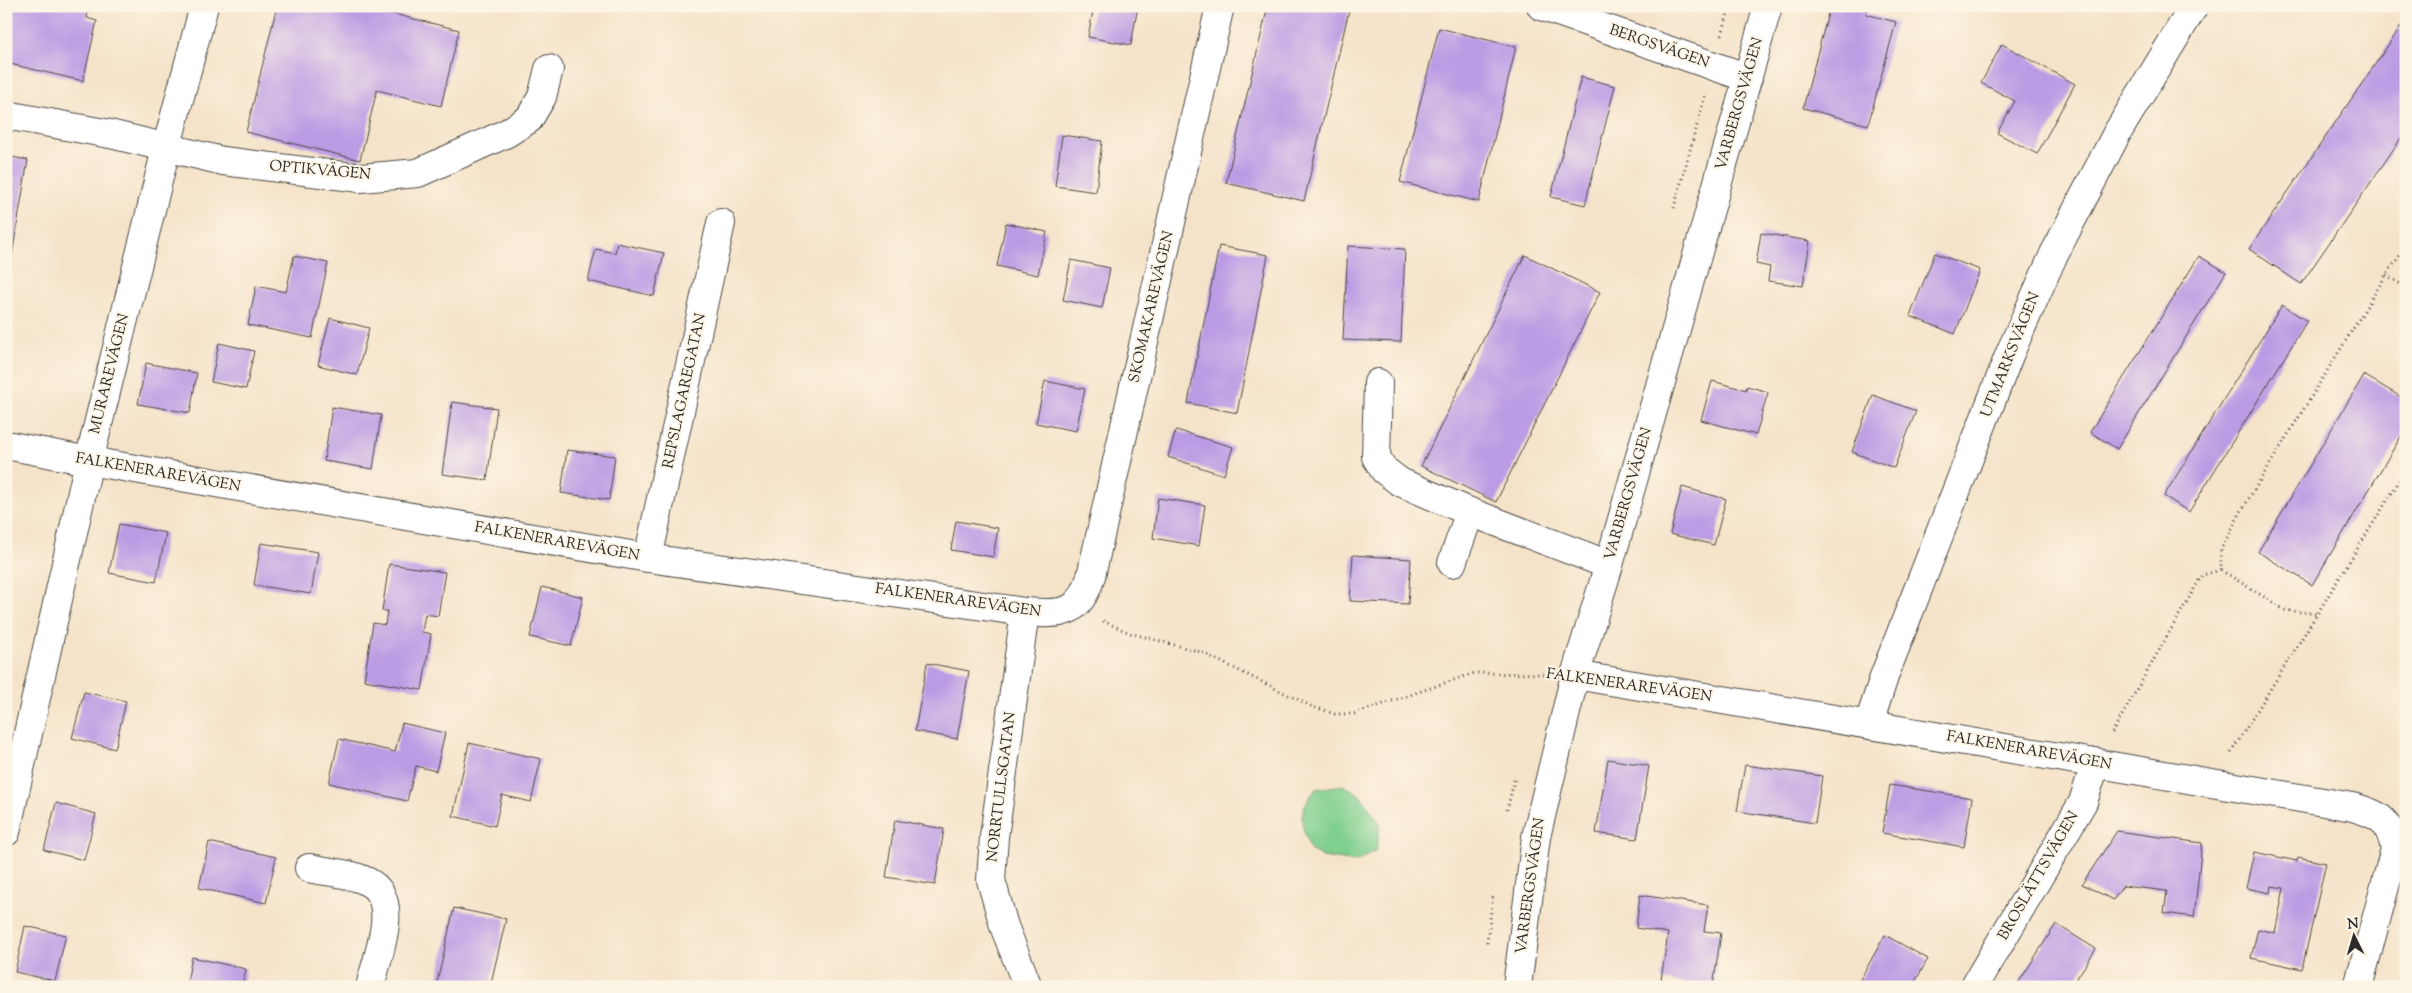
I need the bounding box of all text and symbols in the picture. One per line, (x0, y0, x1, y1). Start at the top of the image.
street label: BERGSVÄGEN (1606, 19, 1712, 74)
street label: VARBERGSVÄGEN (1710, 35, 1769, 173)
street label: OPTIKVÄGEN (268, 155, 372, 186)
street label: SKOMAKAREVÄGEN (1123, 229, 1180, 385)
street label: UTMARKSVÄGEN (1975, 289, 2046, 421)
street label: MURAREVÄGEN (84, 311, 135, 436)
street label: REPSLAGAREGATAN (658, 311, 712, 471)
street label: VARBERGSVÄGEN (1599, 425, 1658, 563)
street label: FALKENERAREVÄGEN (74, 447, 242, 498)
street label: FALKENERAREVÄGEN (473, 516, 641, 567)
street label: FALKENERAREVÄGEN (874, 578, 1042, 623)
street label: FALKENERAREVÄGEN (1545, 663, 1713, 708)
street label: NORRTULLSGATAN (982, 711, 1022, 863)
street label: FALKENERAREVÄGEN (1945, 725, 2113, 776)
street label: BROSLÄTTSVÄGEN (1993, 807, 2085, 944)
street label: VARBERGSVÄGEN (1510, 816, 1551, 956)
north arrow (2330, 910, 2380, 960)
text: N (2347, 915, 2359, 935)

